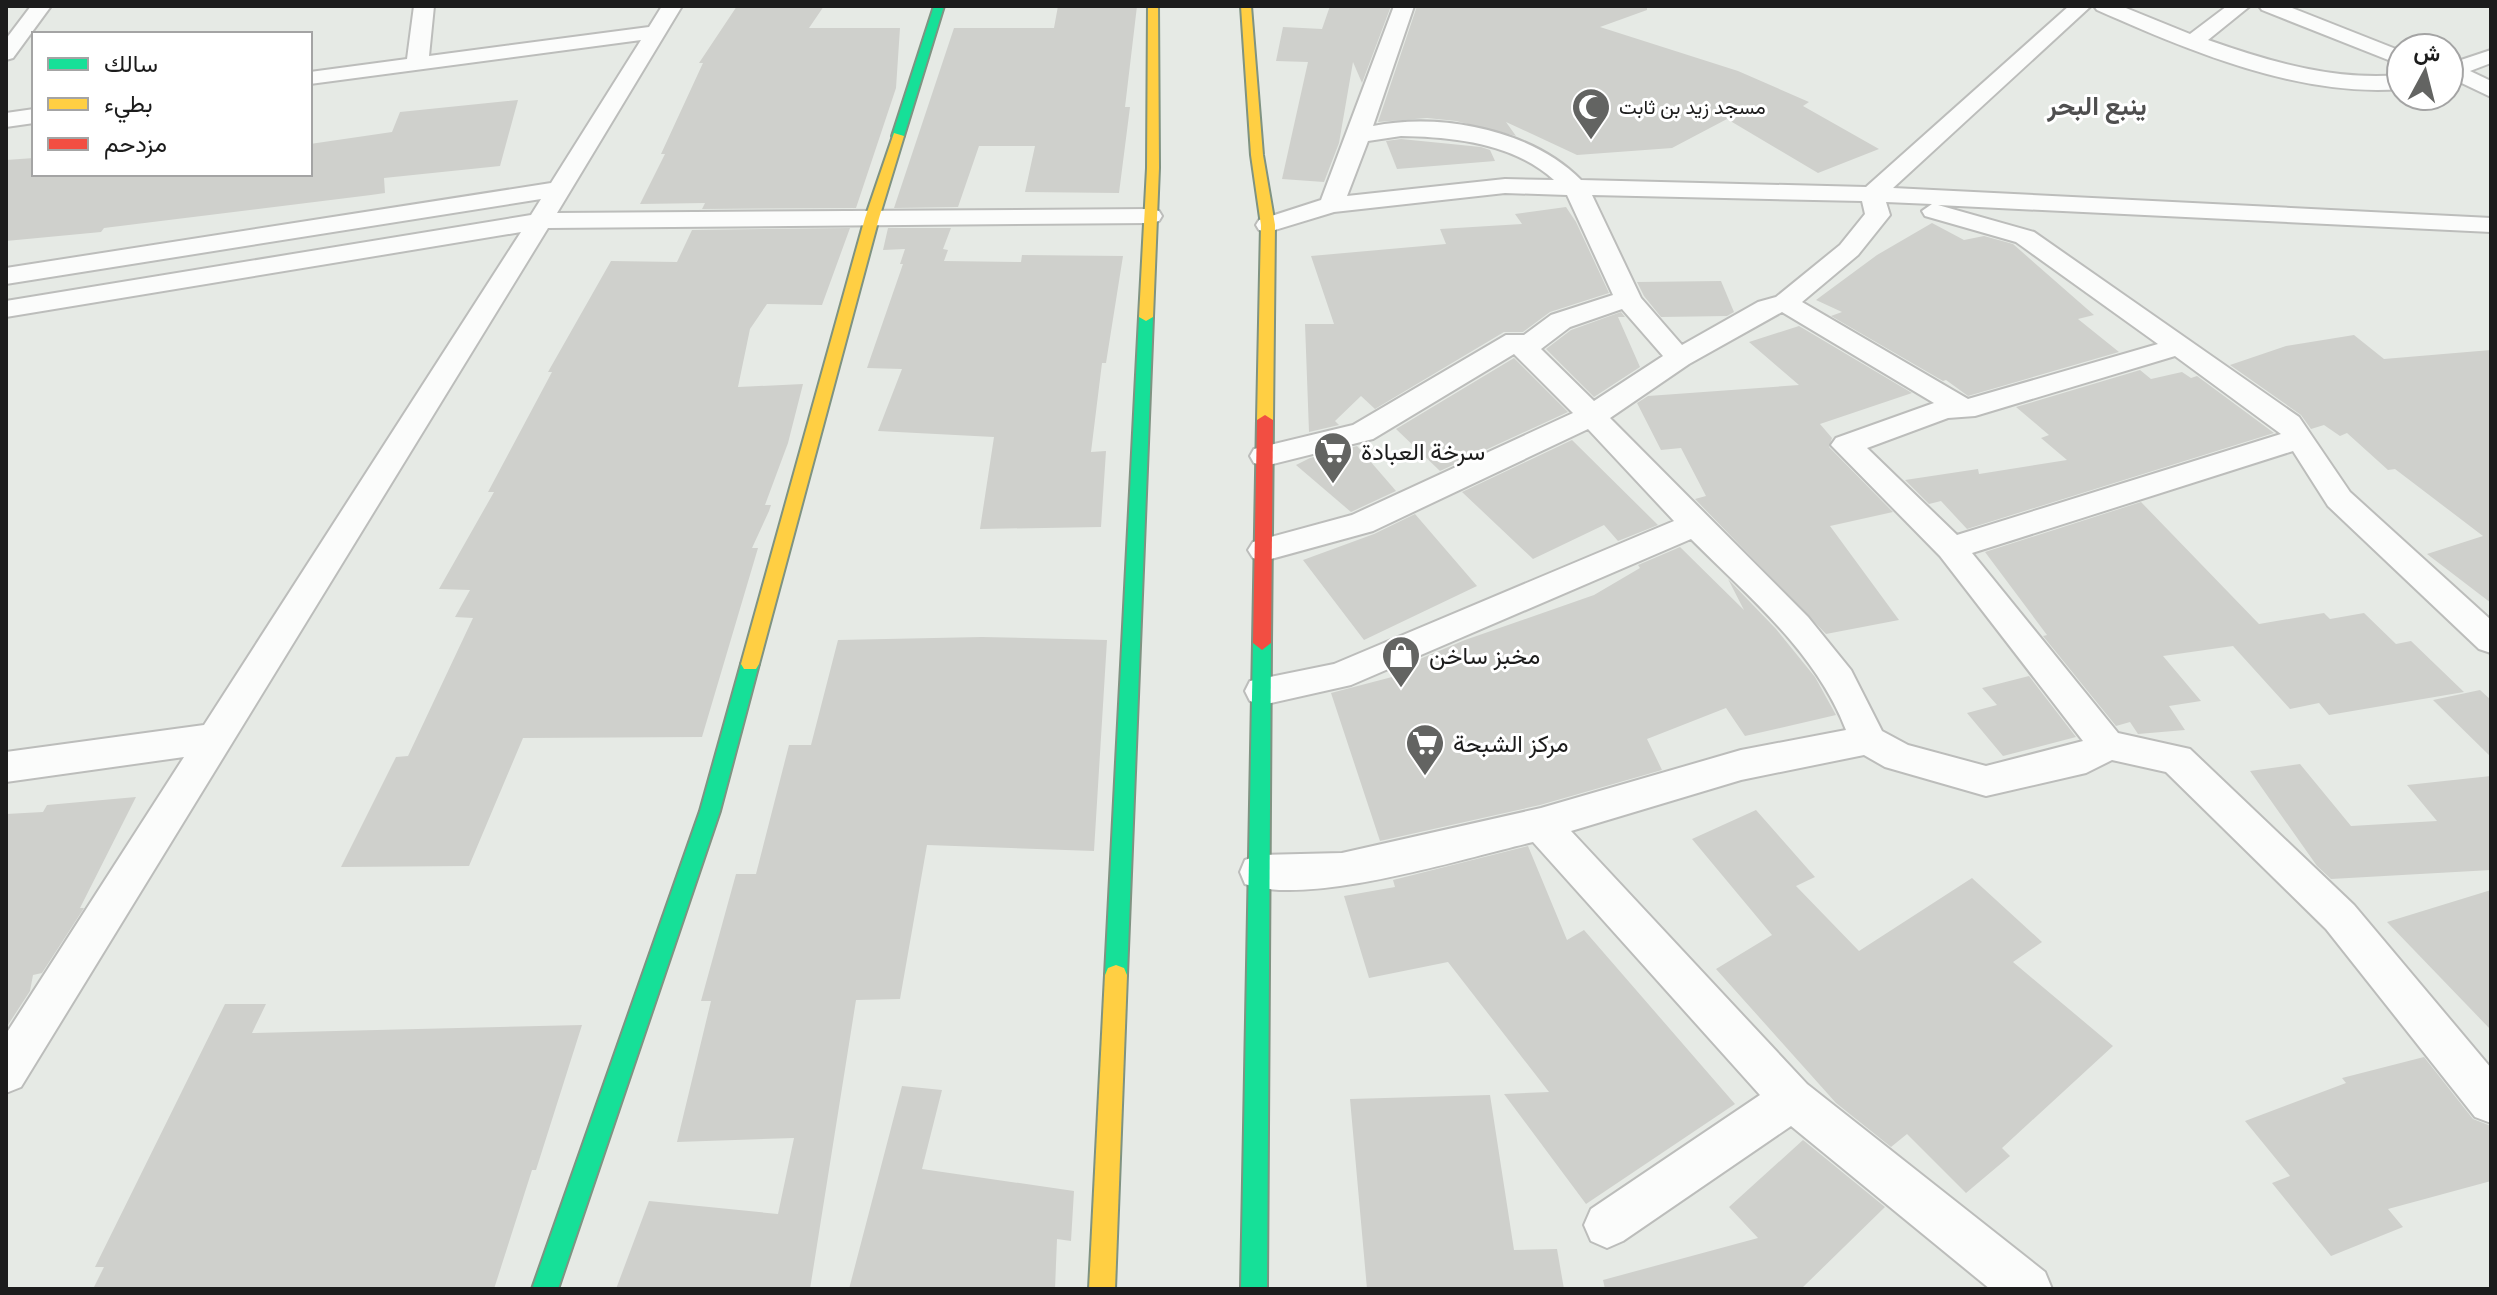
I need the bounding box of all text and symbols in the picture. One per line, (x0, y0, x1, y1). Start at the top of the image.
legend (32, 32, 312, 176)
north arrow (2385, 32, 2465, 112)
text: ش (2413, 38, 2442, 68)
text: سالك (104, 49, 158, 77)
mosque icon: مسجد زيد بن ثابت (1570, 86, 1612, 141)
text: بطيء (104, 89, 153, 123)
district label: ينبع البحر (2046, 90, 2147, 124)
place label: مسجد زيد بن ثابت (1619, 95, 1766, 120)
text: مزدحم (104, 129, 167, 160)
supermarket icon: سرخة العبادة (1312, 430, 1354, 485)
place label: سرخة العبادة (1361, 437, 1485, 467)
shop icon: مخبز ساخن (1380, 634, 1422, 689)
place label: مخبز ساخن (1429, 641, 1540, 671)
supermarket icon: مركز الشبحة (1404, 722, 1446, 777)
place label: مركز الشبحة (1453, 729, 1568, 759)

